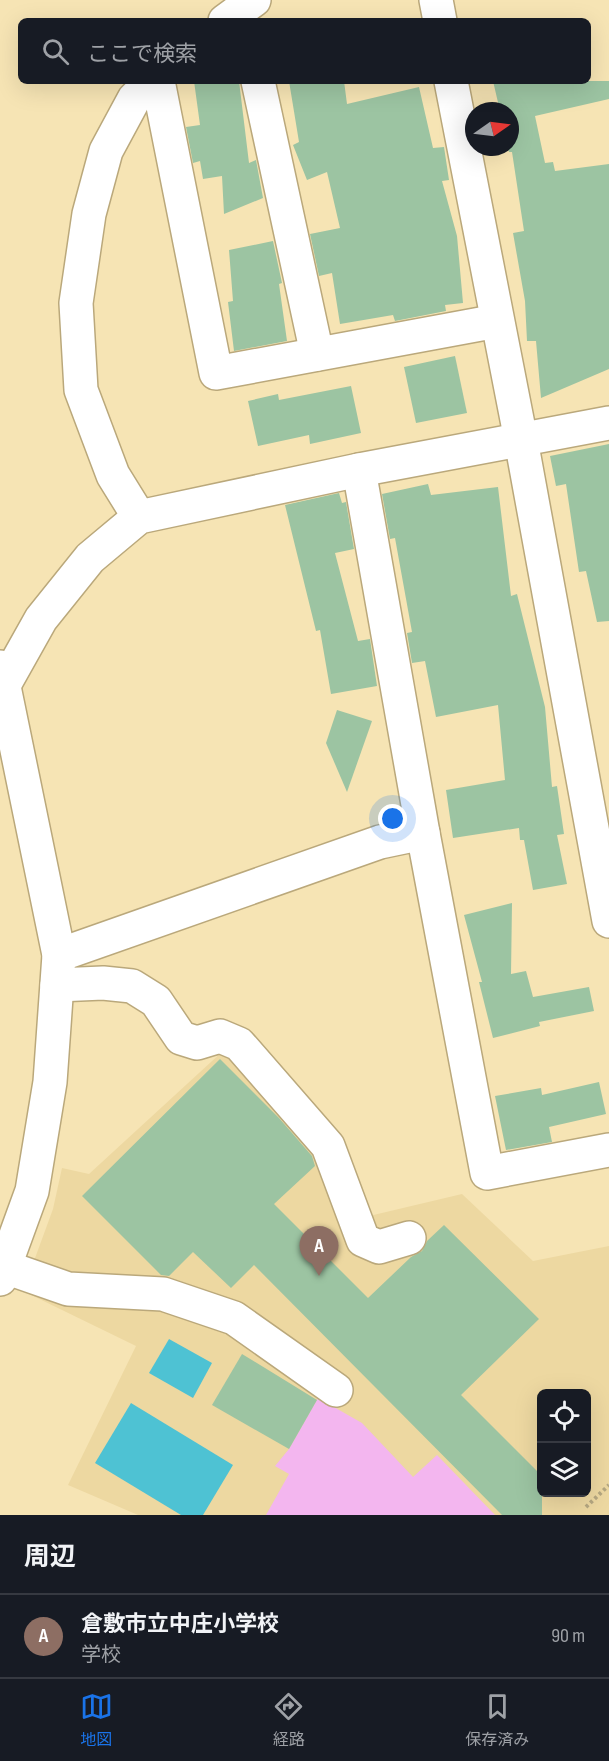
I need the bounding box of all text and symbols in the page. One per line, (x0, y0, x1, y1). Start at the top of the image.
search box (18, 18, 591, 84)
icon: search (39, 35, 72, 68)
text: ここで検索 (87, 41, 197, 68)
north arrow (465, 102, 519, 156)
your location (378, 804, 407, 833)
pin: A (300, 1226, 338, 1276)
map controls (537, 1389, 591, 1497)
button: locate (537, 1389, 591, 1443)
button: layers (537, 1443, 591, 1497)
text: 周辺 (24, 1542, 76, 1573)
text: 倉敷市立中庄小学校 (81, 1611, 279, 1638)
text: A (39, 1624, 48, 1648)
text: 90 m (551, 1624, 585, 1648)
text: 学校 (81, 1643, 121, 1667)
tab: 地図 (80, 1690, 113, 1750)
tab: 経路 (272, 1690, 305, 1750)
tab: 保存済み (465, 1690, 529, 1750)

